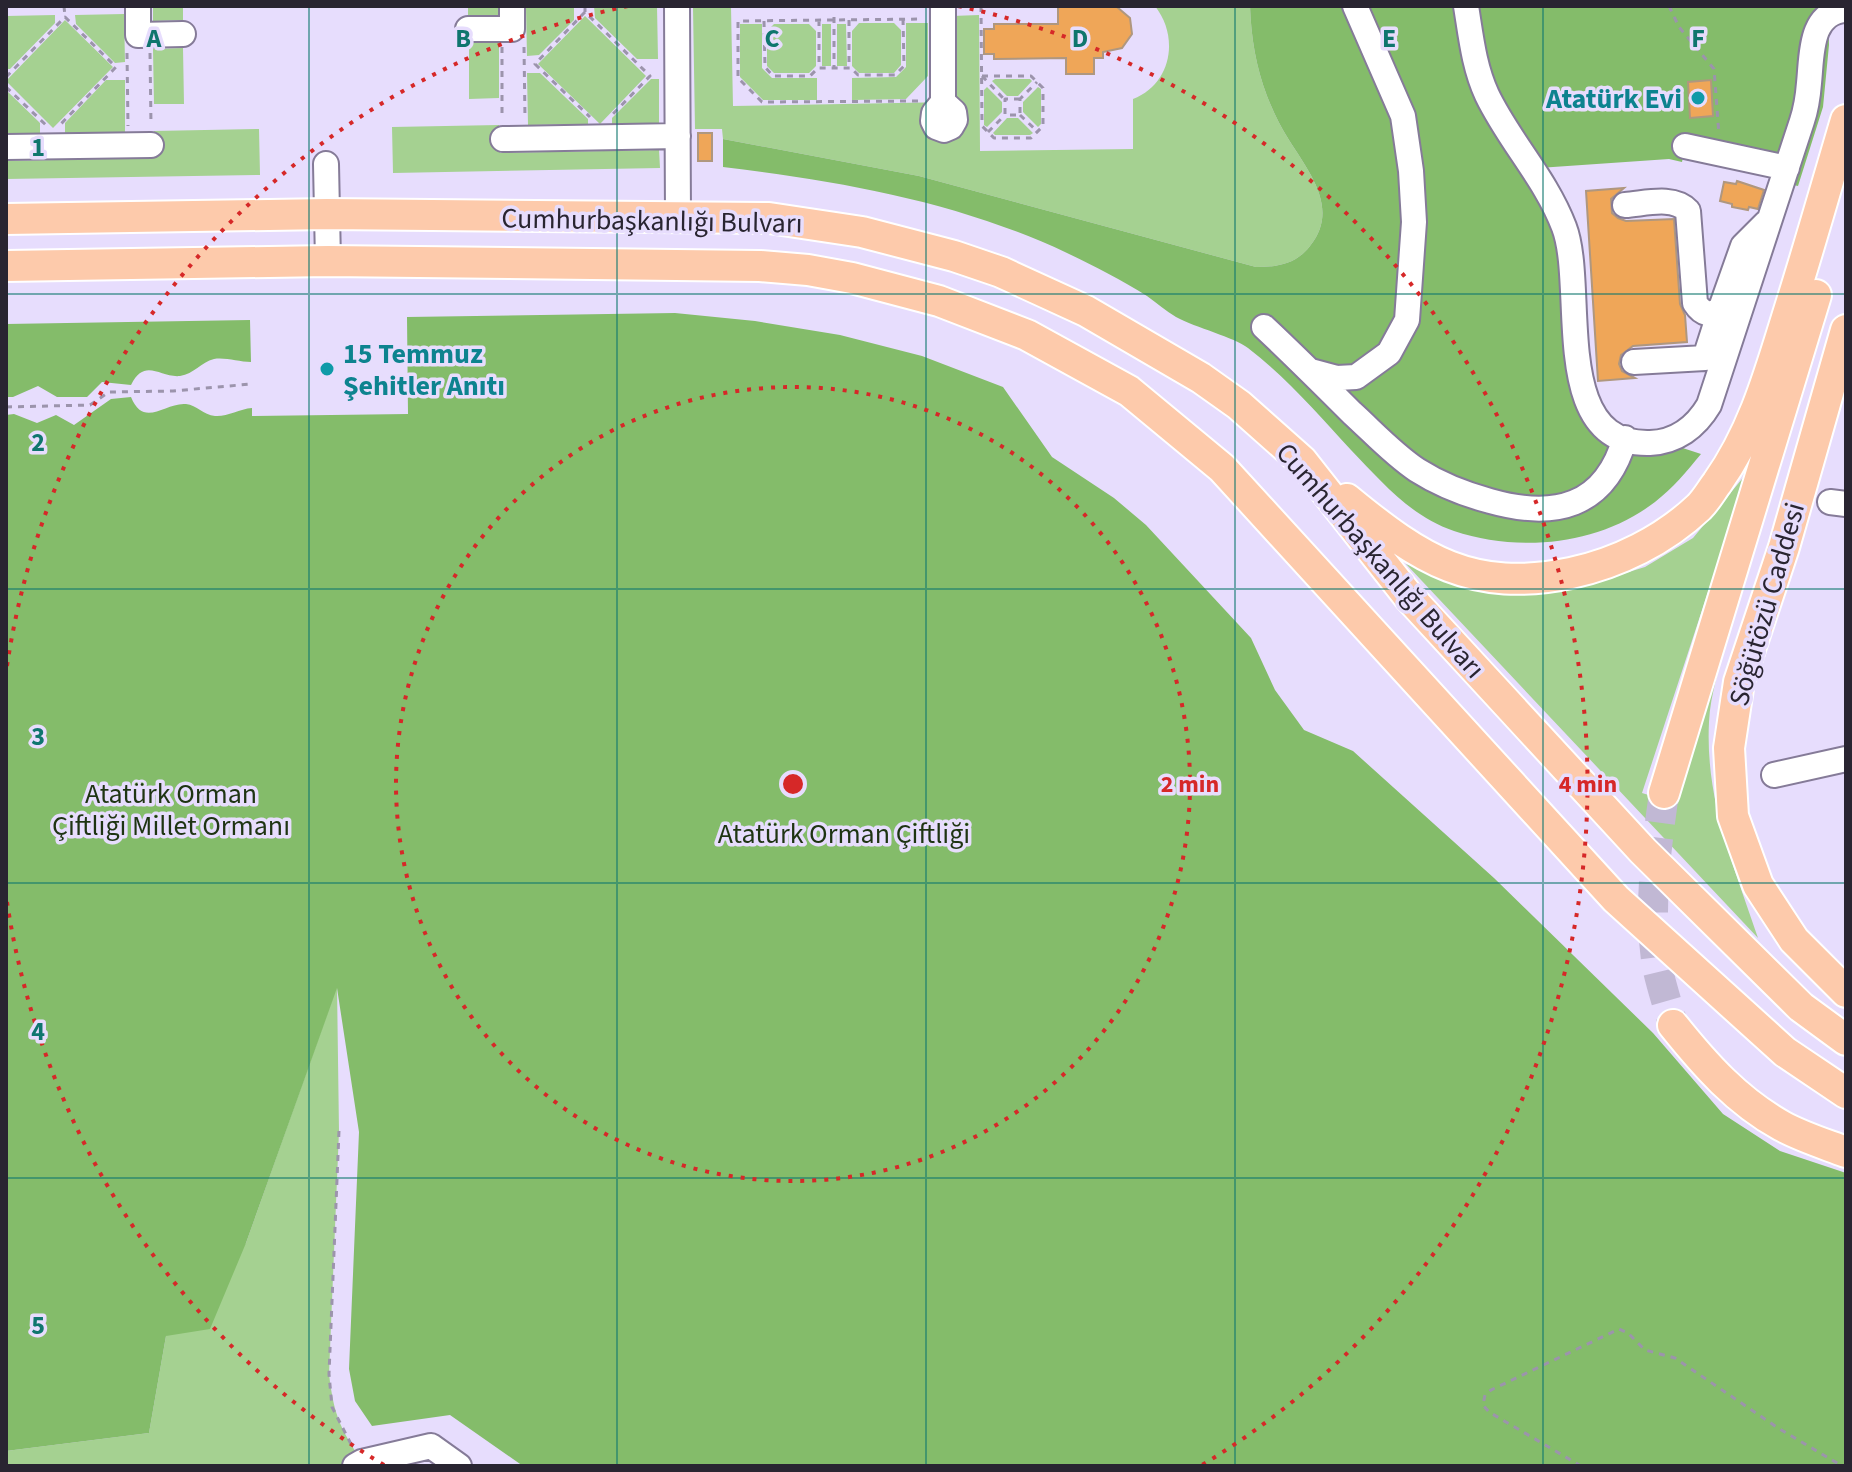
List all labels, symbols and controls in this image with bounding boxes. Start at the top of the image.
text: A [146,20,163,57]
text: B [455,20,471,57]
text: C [764,20,780,57]
text: D [1072,20,1088,57]
text: E [1382,20,1396,57]
text: F [1691,20,1705,57]
place label: Atatürk Evi [1545,79,1682,119]
marker: Atatürk Evi [1689,89,1707,107]
text: 1 [31,129,45,166]
street label: Cumhurbaşkanlığı Bulvarı [501,198,803,244]
place label: 15 Temmuz Şehitler Anıtı [343,334,505,406]
marker: 15 Temmuz Şehitler Anıtı [318,360,336,378]
text: 2 [31,424,45,461]
street label: Cumhurbaşkanlığı Bulvarı [1266,434,1494,687]
street label: Söğütözü Caddesi [1719,498,1815,711]
text: 3 [31,718,45,755]
text: 2 min [1161,767,1219,802]
text: 4 min [1559,767,1617,802]
centre of rings [779,770,807,798]
park label: Atatürk Orman Çiftliği Millet Ormanı [52,774,290,846]
park label: Atatürk Orman Çiftliği [718,814,970,854]
text: 4 [31,1013,45,1050]
text: 5 [31,1307,45,1344]

